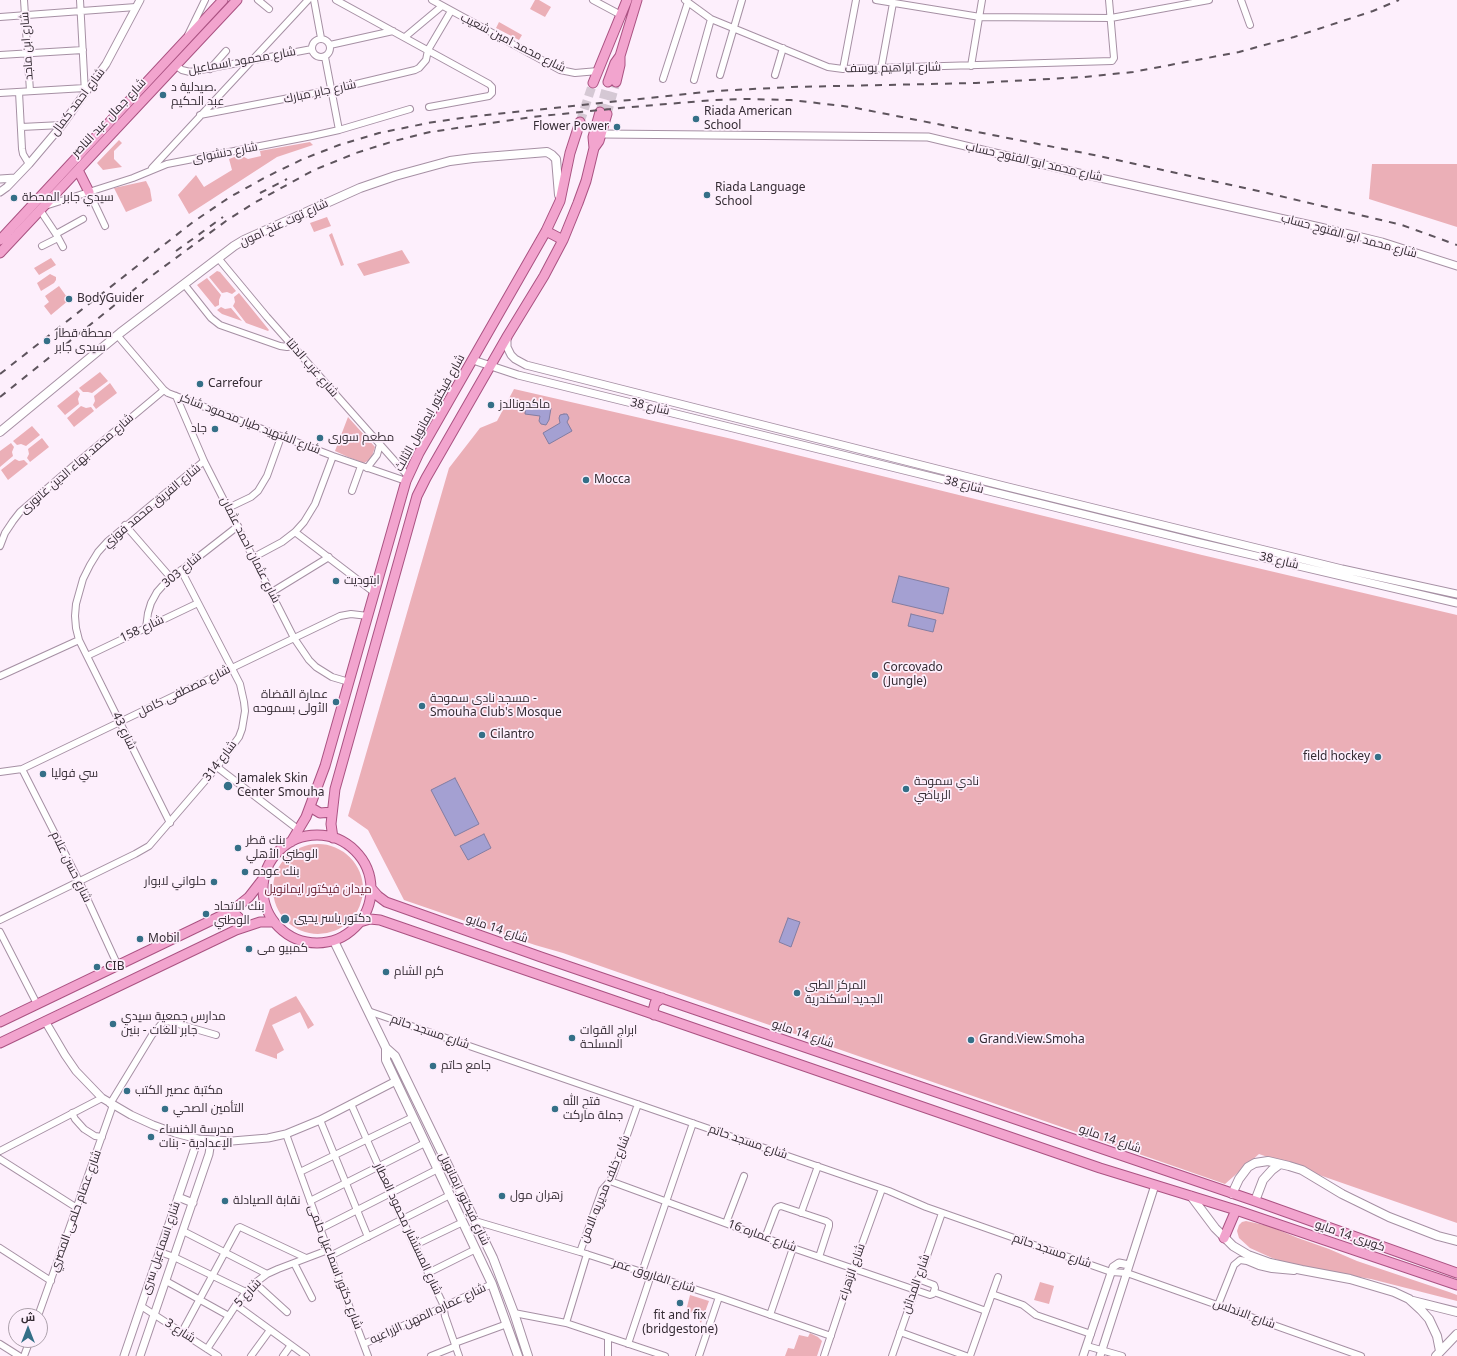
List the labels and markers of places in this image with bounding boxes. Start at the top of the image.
place label: صيدلية د. عبد الحكيم [171,81,224,109]
marker: صيدلية د. عبد الحكيم [158,90,168,100]
place label: Riada American School [704,105,792,133]
marker: Riada American School [691,114,701,124]
place label: Flower Power [533,120,609,134]
marker: Flower Power [612,122,622,132]
place label: Riada Language School [715,181,806,209]
marker: Riada Language School [702,190,712,200]
place label: سيدي جابر المحطة [22,191,114,205]
marker: سيدي جابر المحطة [9,193,19,203]
place label: BodyGuider [77,292,144,306]
marker: BodyGuider [64,294,74,304]
place label: محطة قطار سيدى جابر [55,327,112,355]
marker: محطة قطار سيدى جابر [42,336,52,346]
place label: Carrefour [208,377,263,391]
marker: Carrefour [195,379,205,389]
place label: ماكدونالدز [499,398,550,412]
marker: ماكدونالدز [486,400,496,410]
place label: جاد [191,422,207,436]
marker: جاد [210,424,220,434]
place label: مطعم سورى [328,431,394,445]
marker: مطعم سورى [315,433,325,443]
place label: Mocca [594,473,630,487]
marker: Mocca [581,475,591,485]
place label: ابتوديت [344,574,380,588]
marker: ابتوديت [331,576,341,586]
place label: Corcovado (Jungle) [883,661,943,689]
marker: Corcovado (Jungle) [870,670,880,680]
place label: عمارة القضاة الأولى بسموحه [253,688,328,716]
place label: مسجد نادى سموحة - Smouha Club's Mosque [430,692,562,720]
marker: عمارة القضاة الأولى بسموحه [331,697,341,707]
marker: مسجد نادى سموحة - Smouha Club's Mosque [417,701,427,711]
place label: Cilantro [490,728,534,742]
marker: Cilantro [477,730,487,740]
place label: field hockey [1303,750,1370,764]
marker: field hockey [1373,752,1383,762]
place label: سي فوليا [51,767,98,781]
marker: سي فوليا [38,769,48,779]
place label: Jamalek Skin Center Smouha [237,772,325,800]
place label: نادي سموحة الرياضي [914,775,979,803]
marker: Jamalek Skin Center Smouha [222,780,234,792]
marker: نادي سموحة الرياضي [901,784,911,794]
place label: بنك قطر الوطني الأهلي [246,834,318,862]
marker: بنك قطر الوطني الأهلي [233,843,243,853]
place label: بنك عوده [253,865,299,879]
marker: بنك عوده [240,867,250,877]
place label: حلواني لابوار [144,875,206,889]
marker: حلواني لابوار [209,877,219,887]
place label: بنك الاتحاد الوطني [214,900,264,928]
marker: بنك الاتحاد الوطني [201,909,211,919]
place label: دكتور ياسر يحيي [294,912,371,926]
marker: دكتور ياسر يحيي [279,913,291,925]
place label: Mobil [148,932,180,946]
marker: Mobil [135,934,145,944]
place label: كمبيو مى [257,942,308,956]
marker: كمبيو مى [244,944,254,954]
place label: CIB [105,960,124,974]
marker: CIB [92,962,102,972]
place label: كرم الشام [394,965,444,979]
marker: كرم الشام [381,967,391,977]
place label: المركز الطبى الجديد اسكندرية [805,979,883,1007]
marker: المركز الطبى الجديد اسكندرية [792,988,802,998]
place label: مدارس جمعية سيدي جابر للغات - بنين [121,1010,226,1038]
marker: مدارس جمعية سيدي جابر للغات - بنين [108,1019,118,1029]
place label: ابراج القوات المسلحة [580,1024,637,1052]
marker: ابراج القوات المسلحة [567,1033,577,1043]
place label: Grand.View.Smoha [979,1033,1085,1047]
marker: Grand.View.Smoha [966,1035,976,1045]
place label: جامع حاتم [441,1059,491,1073]
marker: جامع حاتم [428,1061,438,1071]
place label: مكتبة عصير الكتب [135,1084,223,1098]
marker: مكتبة عصير الكتب [122,1086,132,1096]
place label: فتح الله جملة ماركت [563,1095,623,1123]
place label: التأمين الصحي [173,1102,244,1116]
marker: التأمين الصحي [160,1104,170,1114]
marker: فتح الله جملة ماركت [550,1104,560,1114]
place label: مدرسة الخنساء الإعدادية - بنات [159,1123,234,1151]
marker: مدرسة الخنساء الإعدادية - بنات [146,1132,156,1142]
place label: زهران مول [510,1189,563,1203]
marker: زهران مول [497,1191,507,1201]
place label: نقابة الصيادلة [233,1194,301,1208]
marker: نقابة الصيادلة [220,1196,230,1206]
marker: fit and fix (bridgestone) [675,1298,685,1308]
place label: fit and fix (bridgestone) [642,1309,718,1337]

